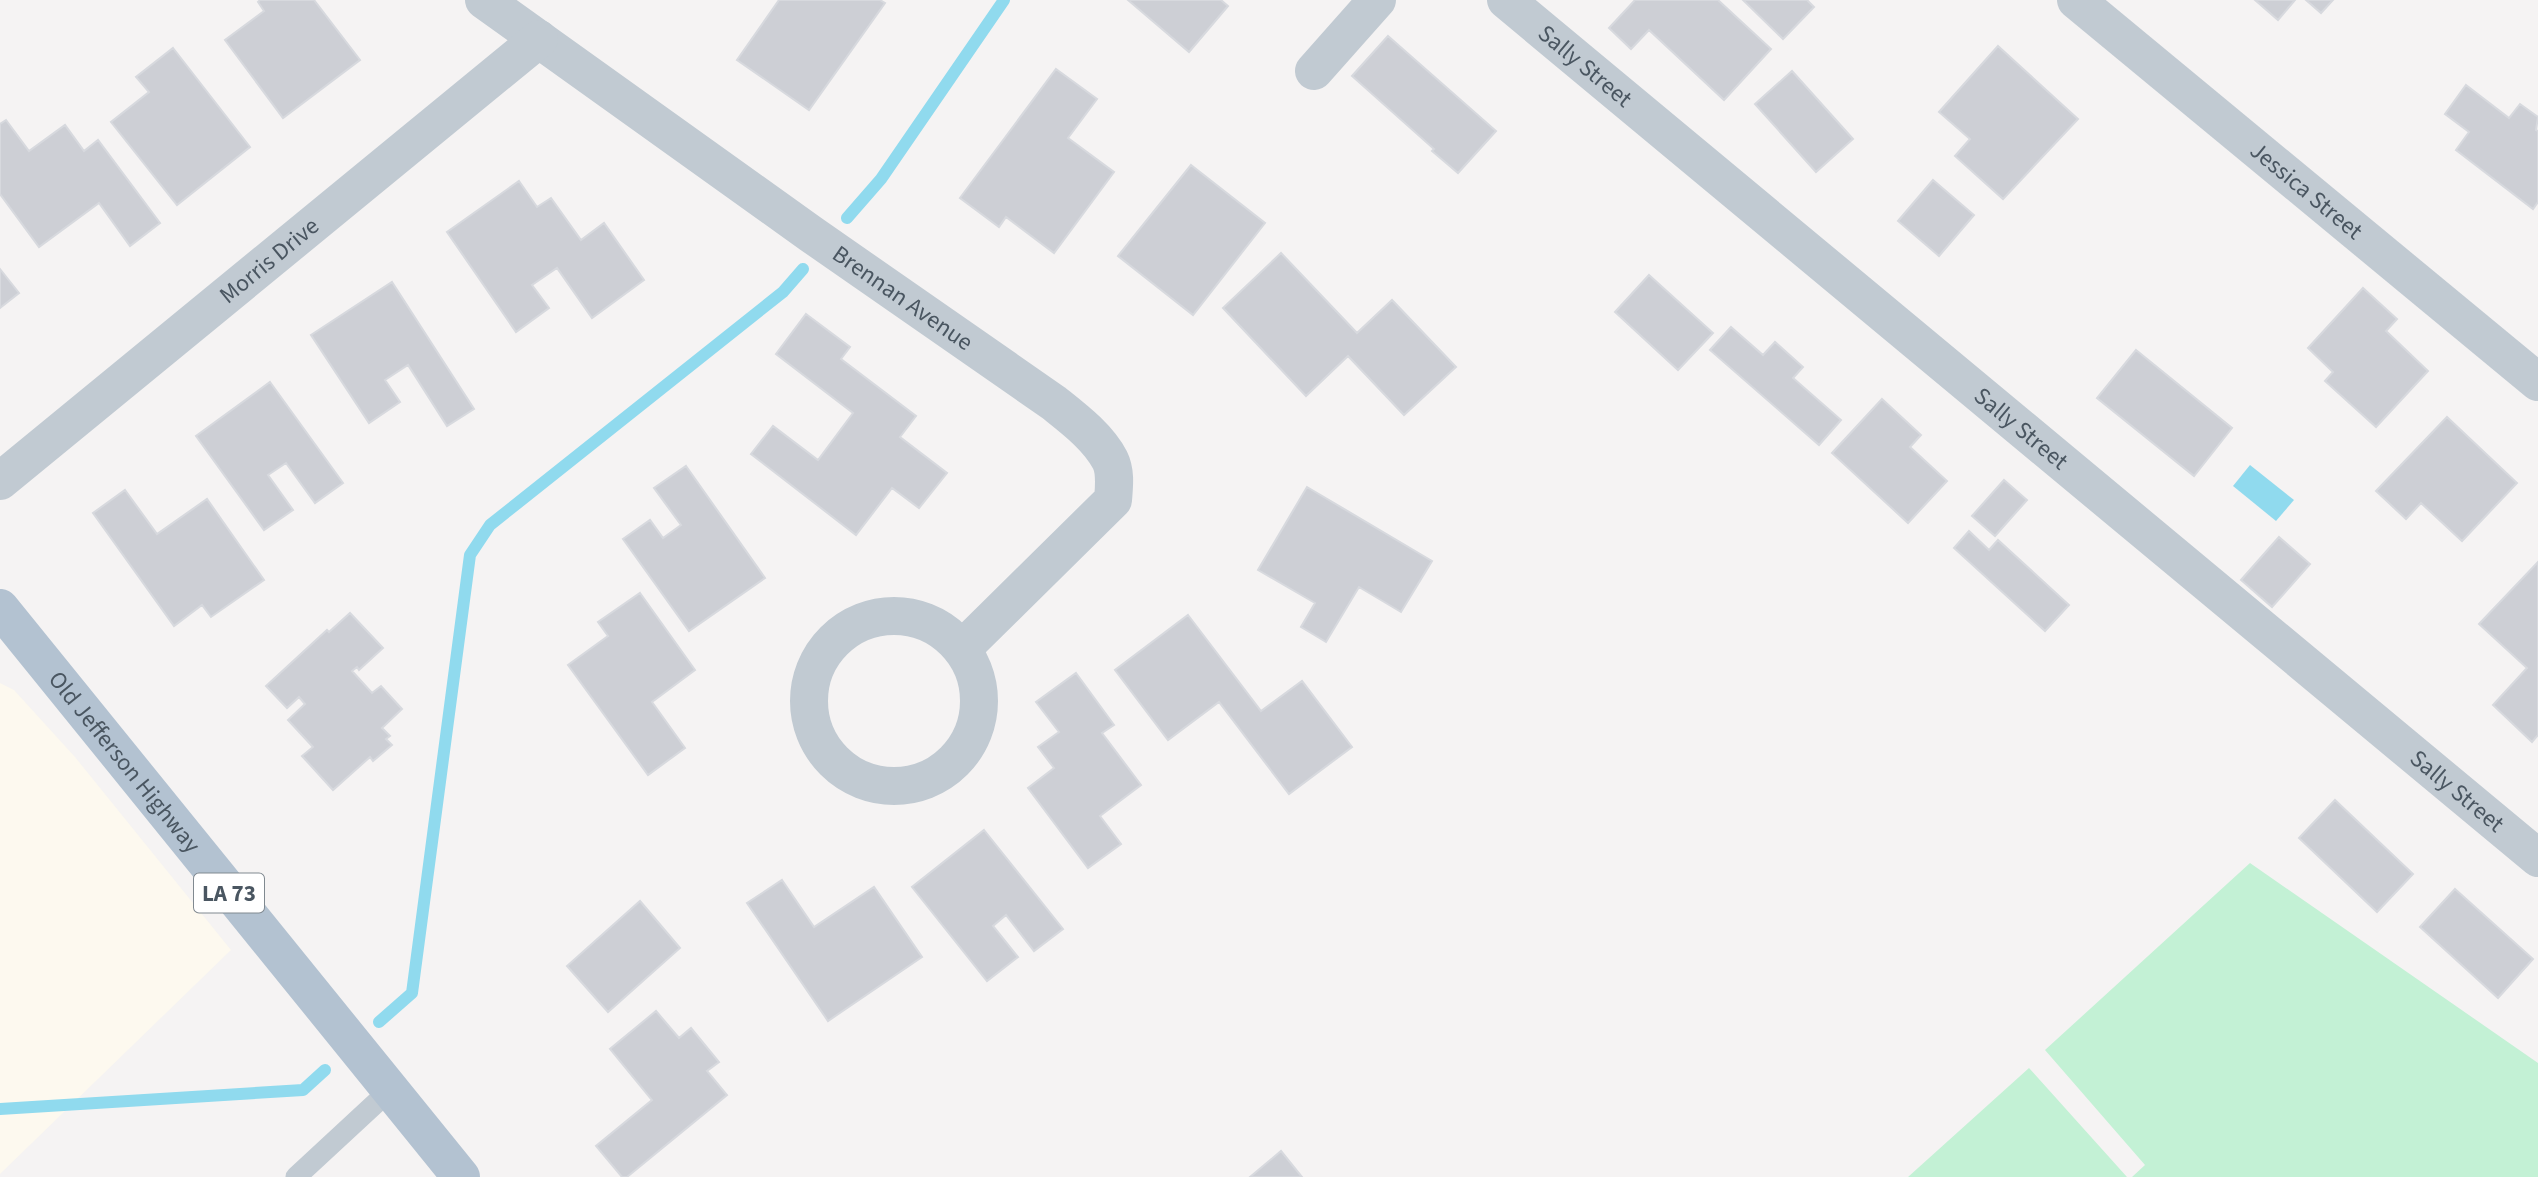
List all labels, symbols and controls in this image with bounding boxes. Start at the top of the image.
street label: Sally Street [1530,16,1640,116]
street label: Jessica Street [2242,133,2370,248]
street label: Morris Drive [212,209,327,312]
street label: Brennan Avenue [825,237,980,359]
street label: Sally Street [1966,379,2076,478]
street label: Old Jefferson Highway [40,663,209,860]
street label: Sally Street [2402,741,2512,841]
road number: LA 73 [194,874,264,912]

